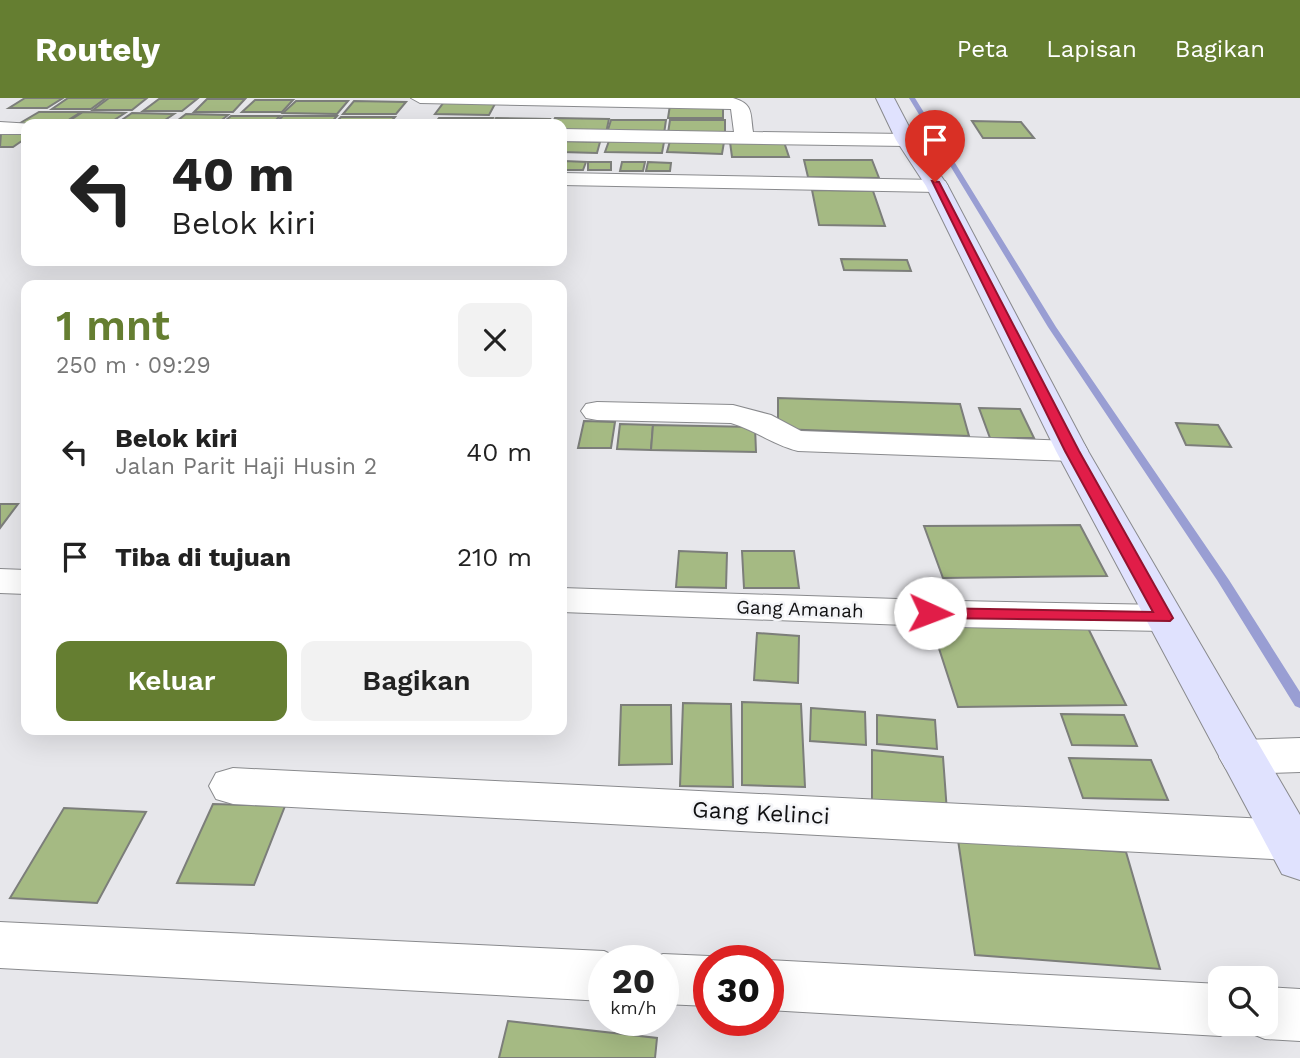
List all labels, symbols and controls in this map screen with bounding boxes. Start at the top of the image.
text: Routely [35,30,160,69]
text: Peta [957,35,1008,63]
text: Lapisan [1046,35,1137,63]
text: Bagikan [1175,35,1265,63]
pin [905,110,965,182]
icon: arrive [916,121,954,159]
text: 40 m [171,145,294,203]
icon: left [56,147,147,238]
text: Belok kiri [171,204,316,242]
text: 1 mnt [56,301,170,350]
button: close [458,303,532,377]
text: 250 m · 09:29 [56,352,211,379]
text: Belok kiri [115,423,238,453]
icon: left [56,433,94,471]
text: 40 m [466,437,532,467]
text: Jalan Parit Haji Husin 2 [115,453,377,480]
icon: arrive [56,538,94,576]
text: Tiba di tujuan [115,542,291,572]
text: 210 m [457,542,532,572]
position arrow [893,576,967,650]
street label: Gang Amanah [736,595,864,623]
button: Keluar [56,641,287,721]
button: Bagikan [301,641,532,721]
street label: Gang Kelinci [691,796,831,830]
speed limit sign: 30 [693,945,784,1036]
text: 20 [612,960,655,1002]
map controls [1208,966,1278,1036]
button: search [1208,966,1278,1036]
text: km/h [610,997,657,1018]

